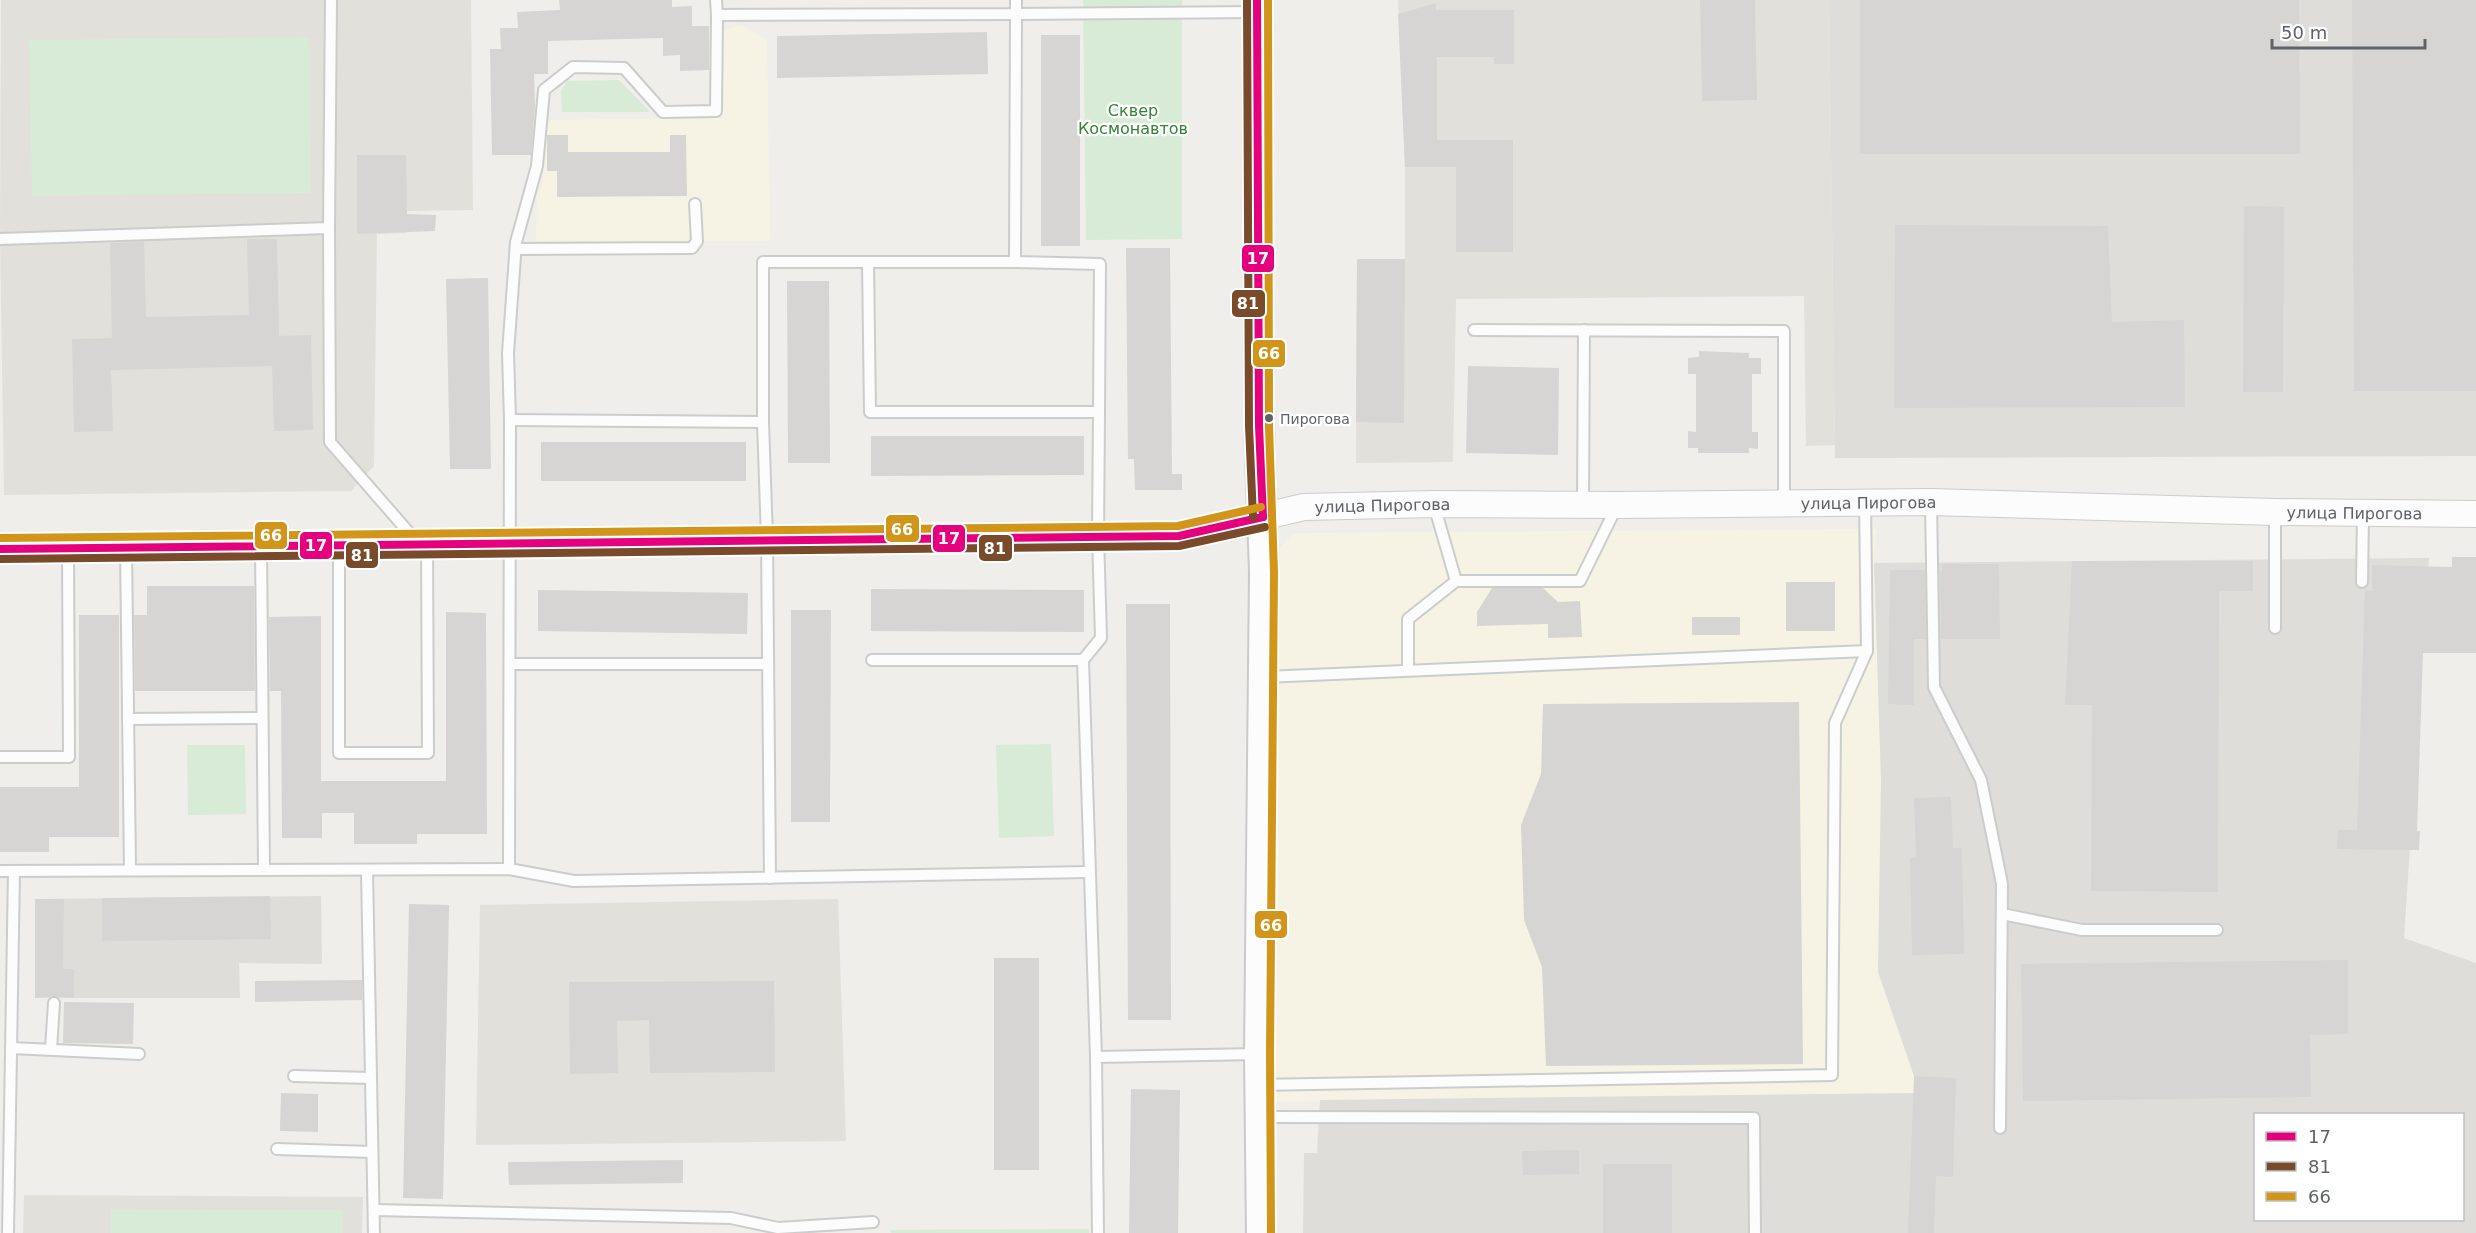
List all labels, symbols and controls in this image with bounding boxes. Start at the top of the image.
scale bar [2272,12,2425,50]
text: 50 m [2281,22,2327,43]
park label: Сквер Космонавтов [1078,101,1188,138]
line badge: 17 [1241,244,1275,273]
text: 17 [1247,249,1269,268]
line badge: 81 [1231,289,1266,318]
text: 81 [1237,294,1259,313]
line badge: 66 [1252,339,1286,368]
text: 66 [1258,344,1280,363]
place label: Пирогова [1280,411,1350,427]
marker: Пирогова [1263,412,1275,424]
street label: улица Пирогова [1801,493,1937,513]
street label: улица Пирогова [1315,495,1450,517]
street label: улица Пирогова [2286,503,2422,523]
line badge: 66 [885,514,920,543]
text: 66 [891,520,913,539]
line badge: 66 [254,521,288,550]
line badge: 17 [932,524,966,553]
text: 66 [260,526,282,545]
text: 17 [938,529,960,548]
line badge: 17 [299,531,333,560]
line badge: 81 [978,534,1013,562]
text: 17 [305,536,327,555]
text: 81 [984,539,1006,558]
line badge: 81 [345,541,379,569]
text: 81 [351,546,373,565]
line badge: 66 [1254,910,1288,939]
text: 66 [1260,916,1282,935]
legend [2254,1113,2464,1221]
text: 17 [2308,1126,2331,1147]
text: 81 [2308,1156,2331,1177]
text: 66 [2308,1186,2331,1207]

